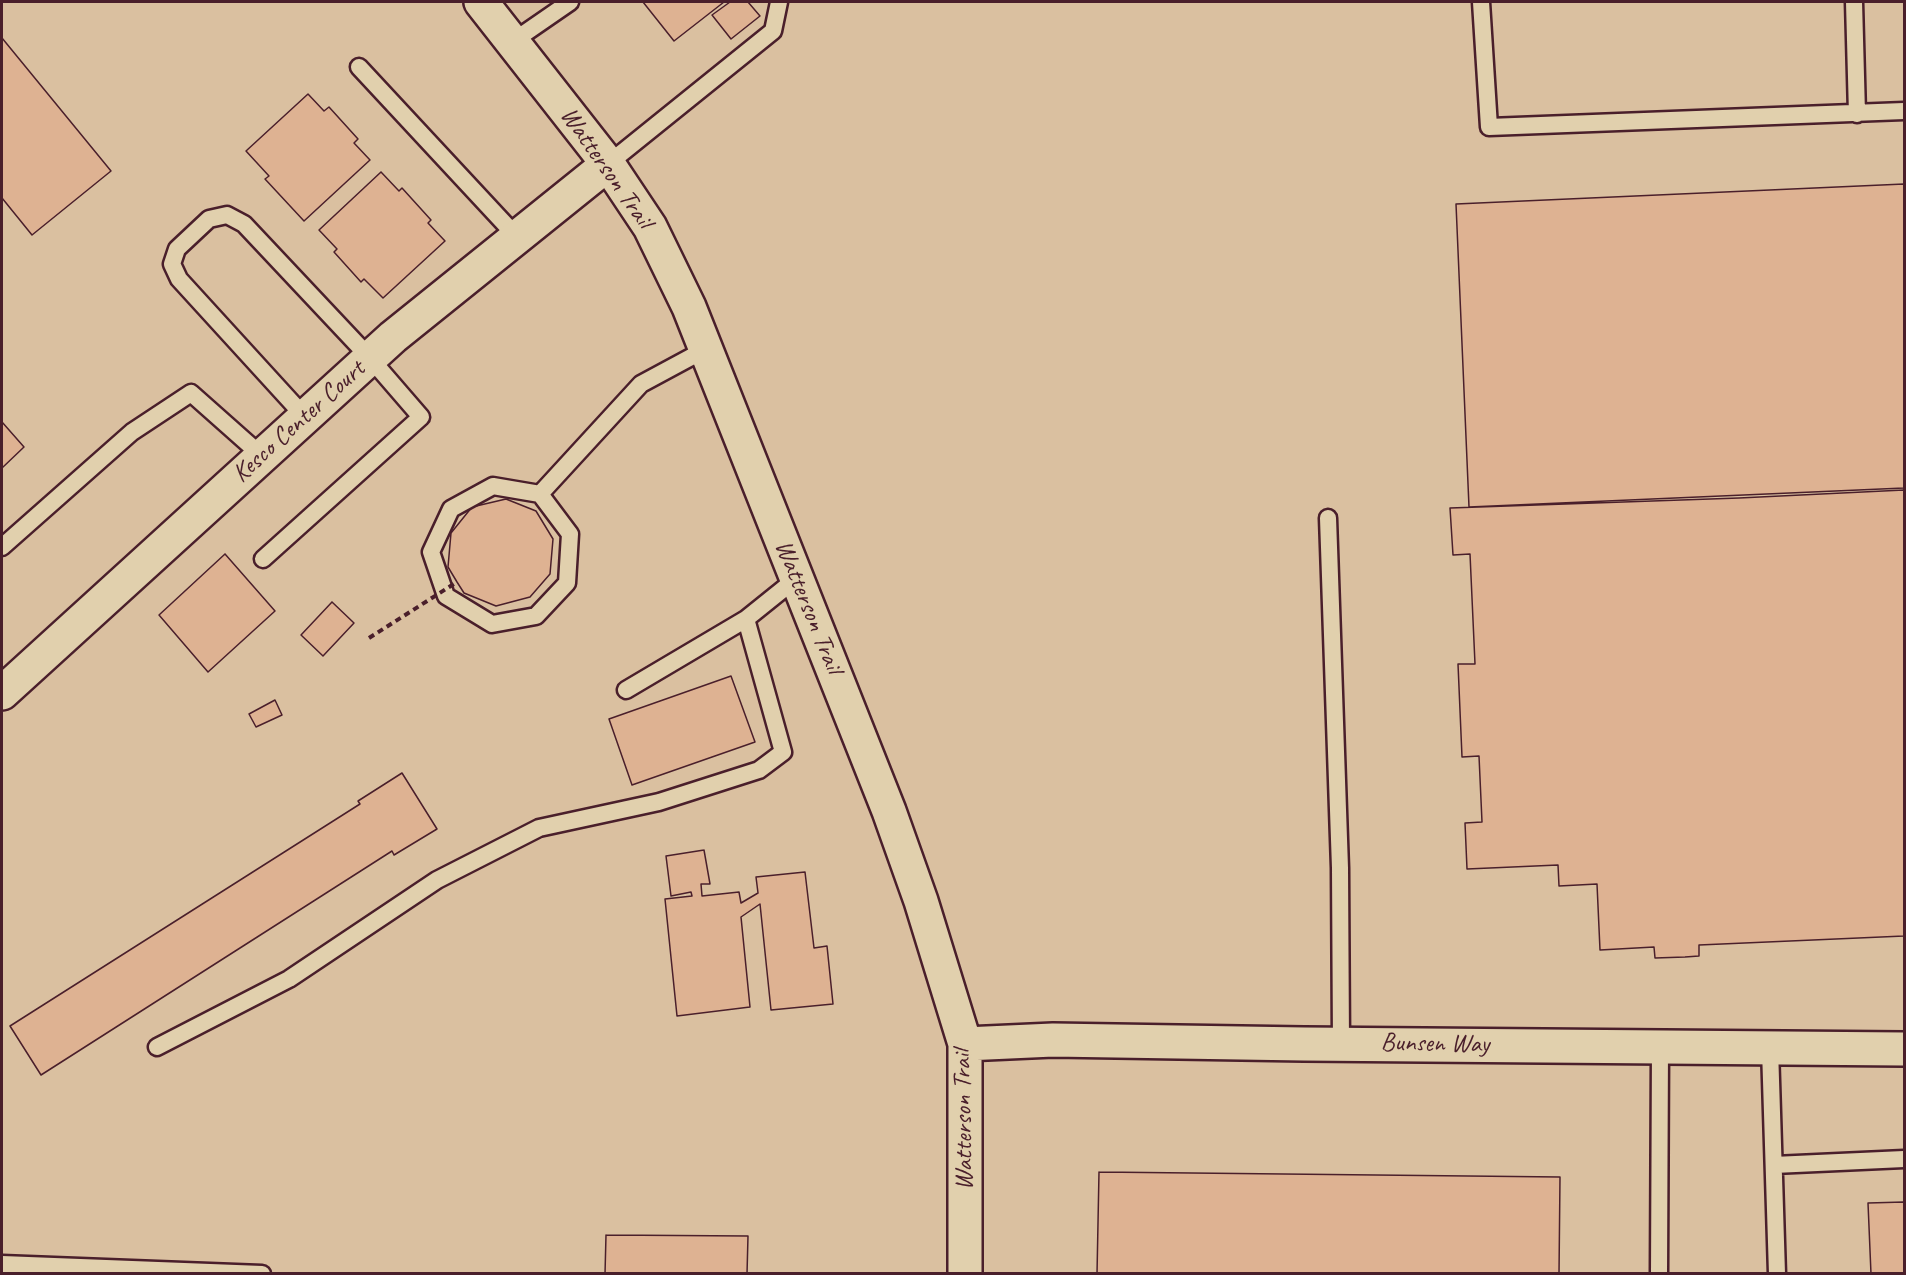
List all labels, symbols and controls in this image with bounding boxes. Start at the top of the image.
street label: Watterson Trail [553,101,659,235]
street label: Kesco Center Court [226,354,372,490]
street label: Watterson Trail [767,536,849,678]
street label: Bunsen Way [1380,1027,1490,1061]
street label: Watterson Trail [947,1049,981,1191]

